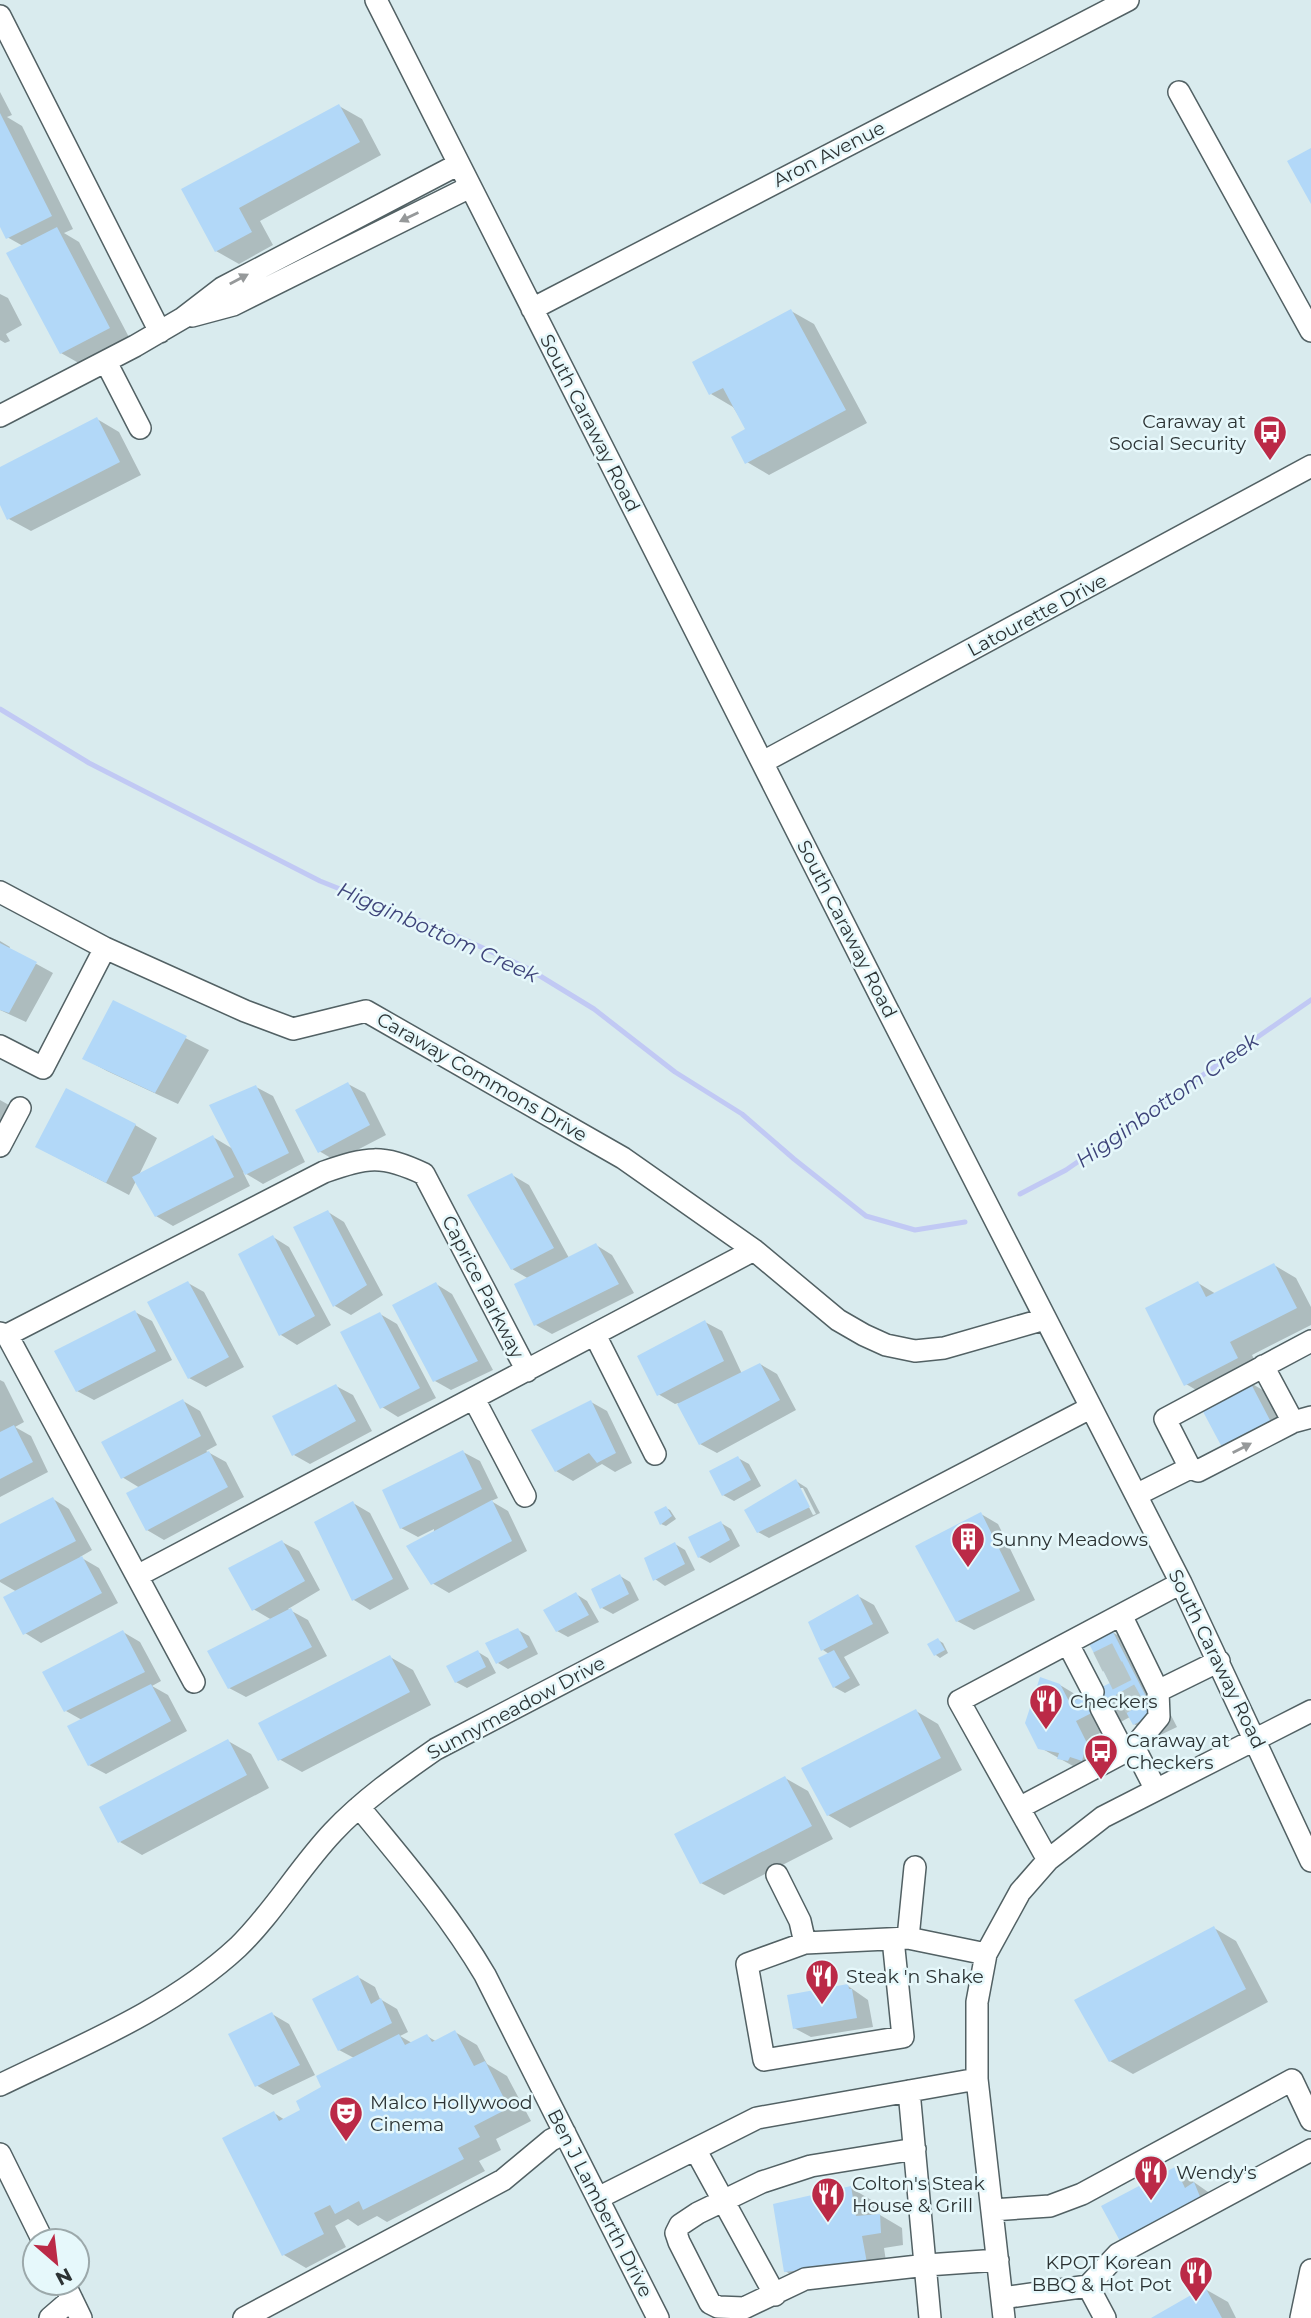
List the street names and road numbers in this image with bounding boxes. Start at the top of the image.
street label: Aron Avenue [769,116,889,192]
street label: South Caraway Road [535,330,645,516]
street label: Latourette Drive [963,569,1111,661]
street label: South Caraway Road [792,836,902,1022]
street label: Caraway Commons Drive [373,1007,591,1147]
street label: Caprice Parkway [437,1212,529,1363]
street label: South Caraway Road [1164,1566,1270,1752]
street label: Sunnymeadow Drive [423,1651,609,1765]
street label: Ben J Lamberth Drive [542,2105,658,2301]

